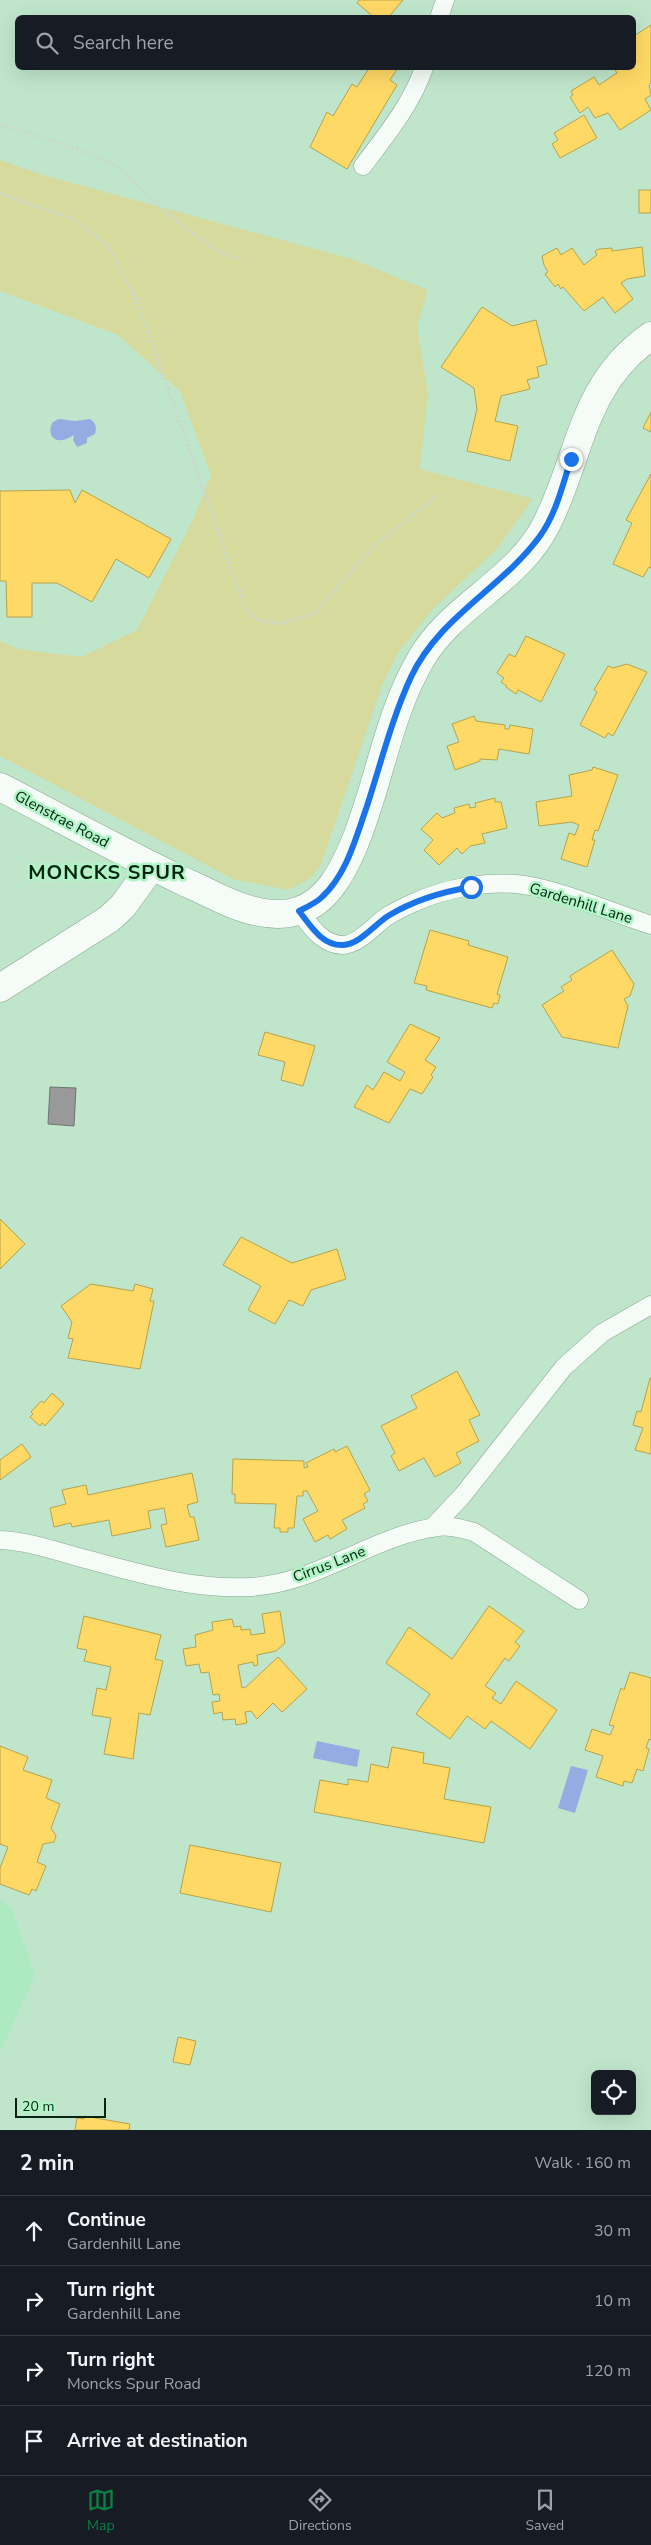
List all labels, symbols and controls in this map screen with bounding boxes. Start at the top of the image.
search box [15,15,636,70]
icon: search [33,29,61,57]
text: Search here [73,30,174,56]
route end [560,448,583,471]
street label: Glenstrae Road [11,786,113,852]
district label: MONCKS SPUR [28,859,186,886]
route start [460,876,483,899]
street label: Gardenhill Lane [527,878,635,928]
street label: Cirrus Lane [290,1541,368,1587]
map controls [591,2070,636,2115]
button: locate [591,2070,636,2115]
scale bar [15,2095,106,2118]
text: 20 m [22,2097,54,2116]
text: 2 min [20,2149,74,2177]
text: Walk · 160 m [535,2152,631,2174]
text: Continue [67,2207,146,2233]
icon: ahead [20,2217,48,2245]
text: 30 m [594,2220,631,2242]
text: Gardenhill Lane [67,2233,181,2255]
text: Turn right [67,2277,154,2303]
icon: right [20,2287,48,2315]
text: 10 m [594,2290,631,2312]
text: Gardenhill Lane [67,2303,181,2325]
text: Turn right [67,2347,154,2373]
icon: right [20,2357,48,2385]
text: 120 m [584,2360,631,2382]
text: Moncks Spur Road [67,2373,201,2395]
icon: arrive [20,2427,48,2455]
text: Arrive at destination [67,2428,248,2454]
tab: Map [87,2486,115,2535]
tab: Directions [289,2486,352,2535]
tab: Saved [525,2486,564,2535]

